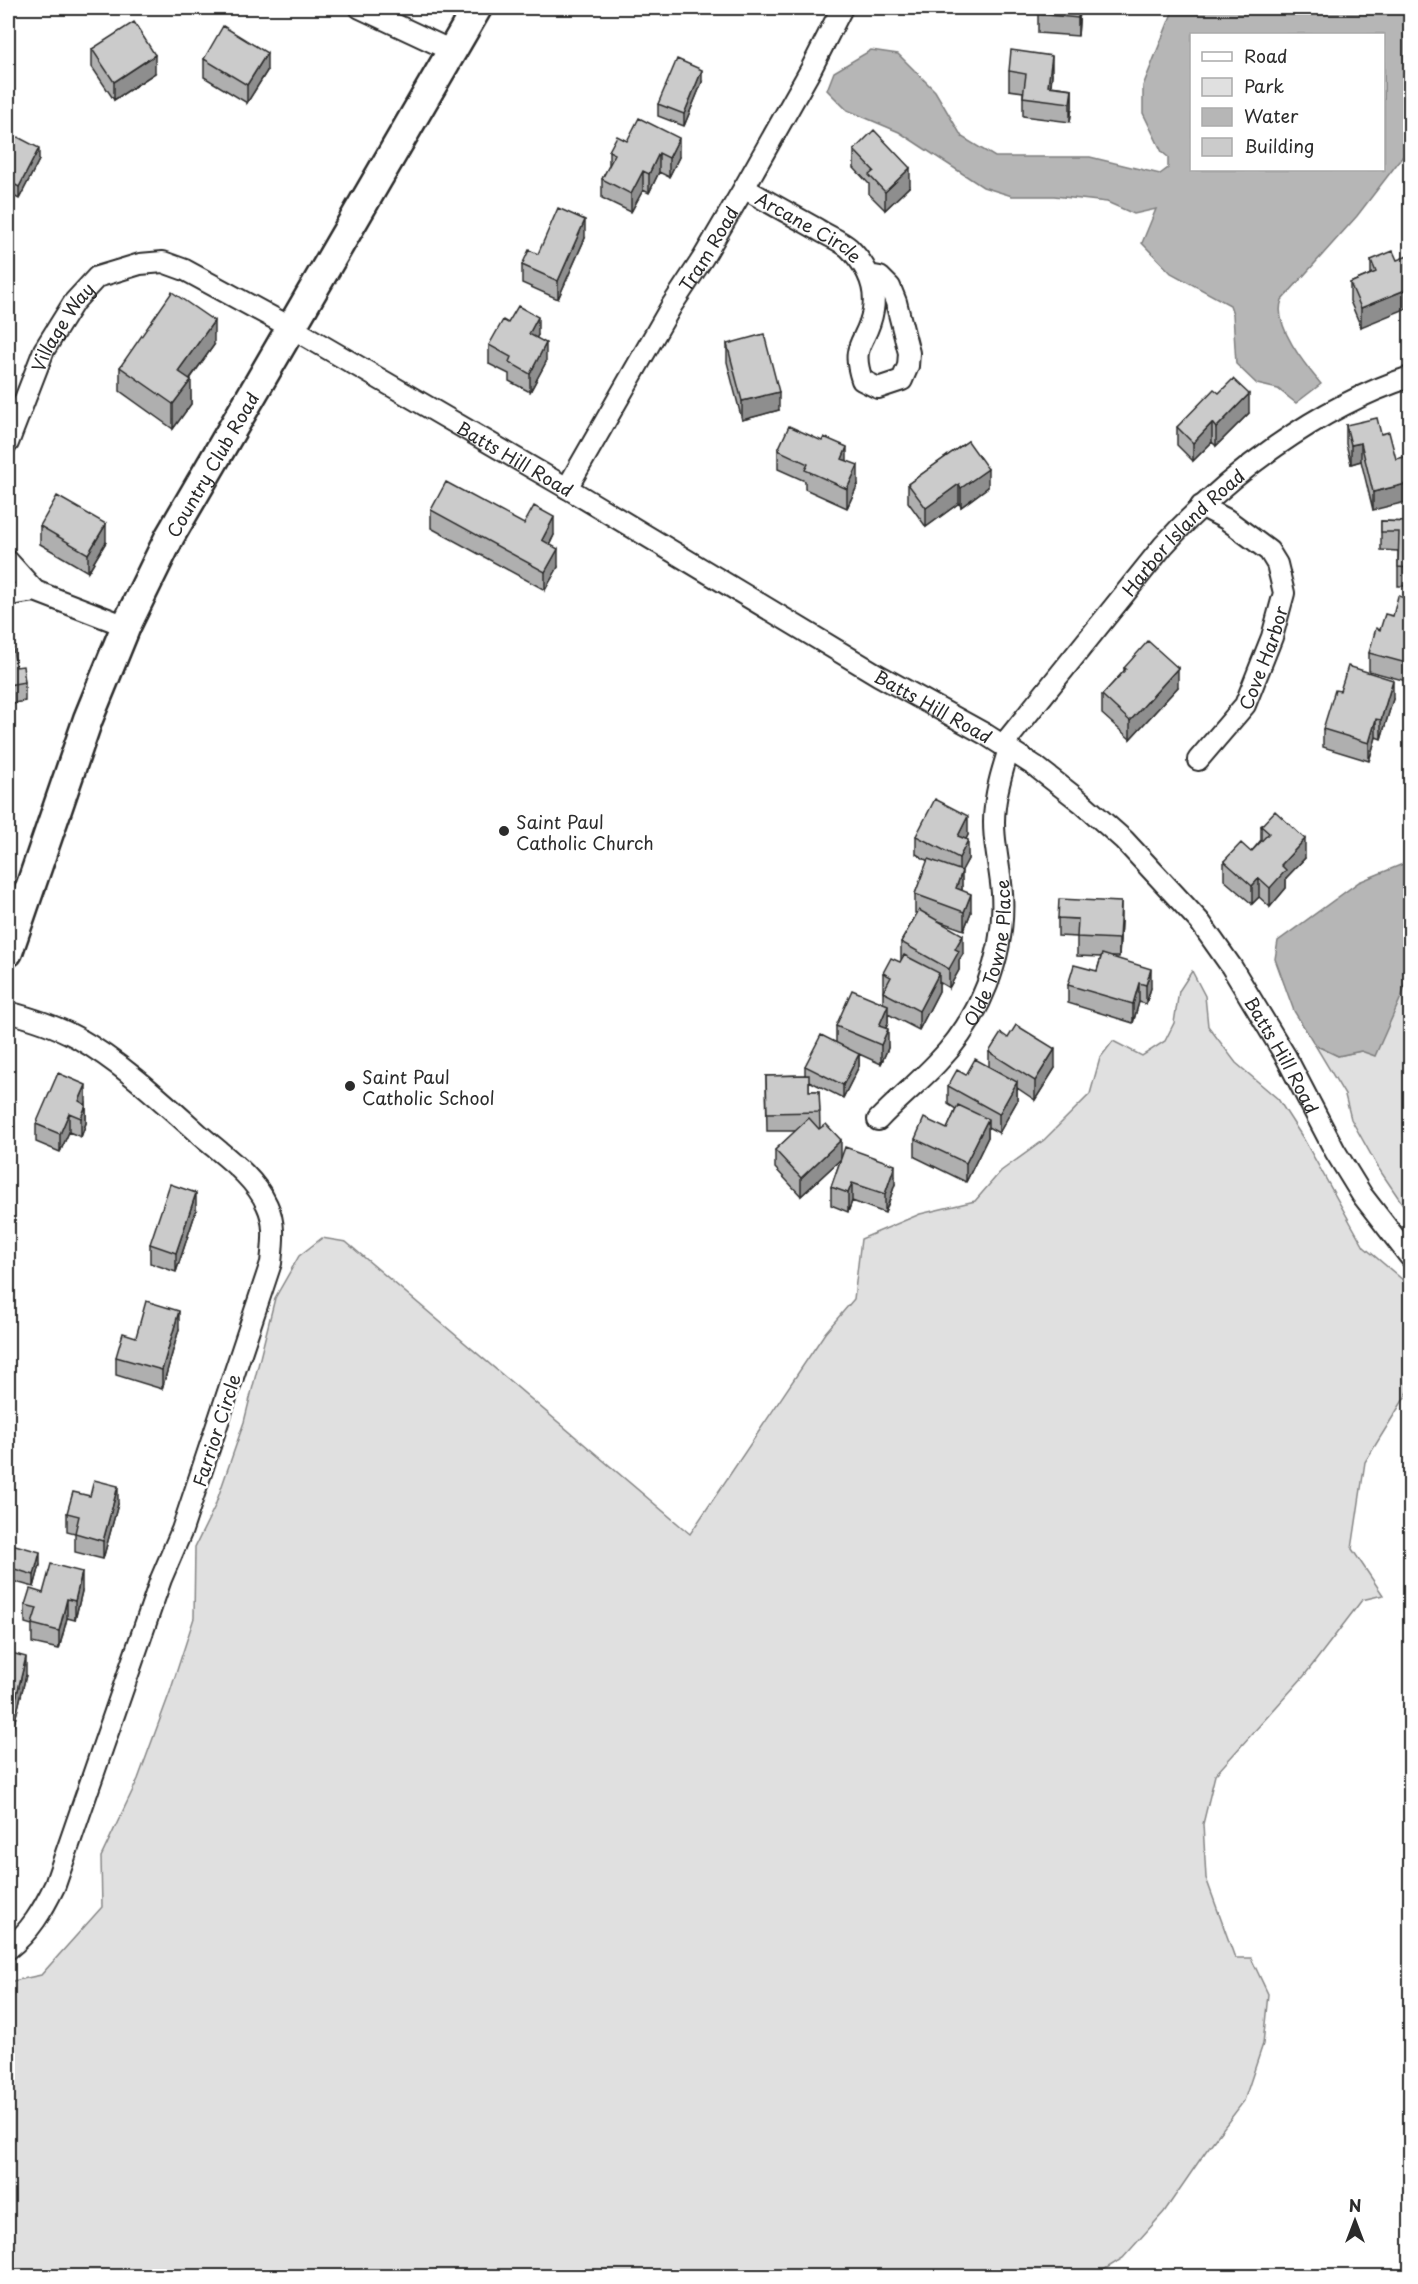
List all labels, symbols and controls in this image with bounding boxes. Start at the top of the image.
legend [1190,33,1385,171]
text: Road [1244,42,1288,69]
text: Park [1244,72,1284,99]
text: Water [1244,102,1299,129]
text: Building [1244,132,1314,159]
street label: Arcane Circle [751,184,869,268]
street label: Tram Road [671,201,744,296]
street label: Village Way [23,275,100,375]
street label: Country Club Road [159,387,265,542]
street label: Batts Hill Road [452,413,579,503]
street label: Harbor Island Road [1115,462,1250,601]
street label: Cove Harbor [1231,602,1294,714]
street label: Batts Hill Road [870,662,998,749]
place label: Saint Paul Catholic Church [516,808,654,856]
marker: Saint Paul Catholic Church [497,824,511,838]
street label: Olde Towne Place [956,878,1016,1031]
street label: Batts Hill Road [1239,991,1326,1118]
place label: Saint Paul Catholic School [362,1063,495,1111]
marker: Saint Paul Catholic School [343,1079,357,1093]
street label: Farrior Circle [185,1370,247,1490]
north arrow [1325,2191,1385,2251]
text: N [1349,2193,1361,2217]

